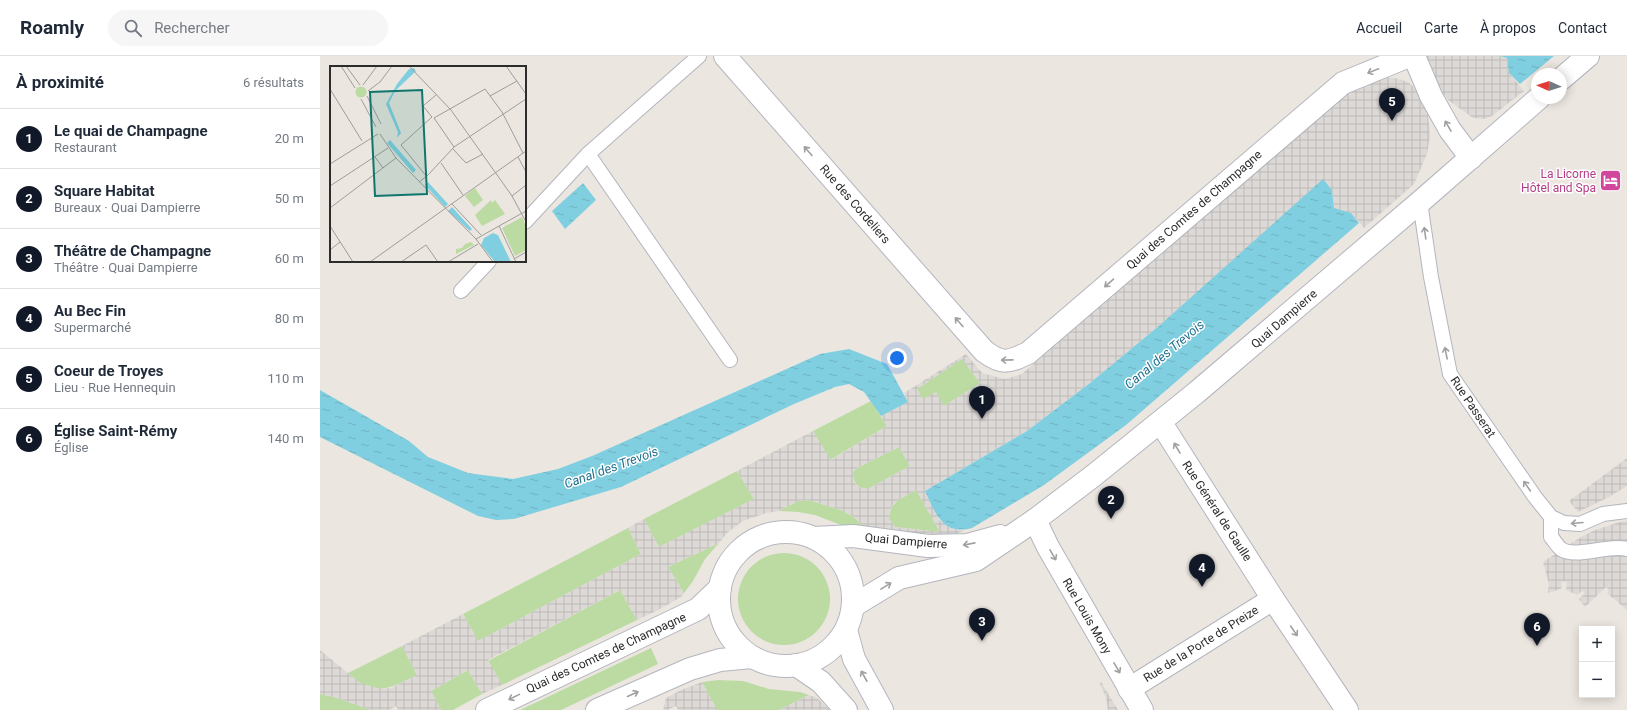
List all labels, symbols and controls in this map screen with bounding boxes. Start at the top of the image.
search box [108,10,388,46]
text: Roamly [20,16,84,39]
icon: search [122,17,144,39]
text: Rechercher [154,19,229,37]
text: Accueil [1356,20,1402,36]
text: Carte [1424,20,1458,36]
text: À propos [1480,20,1536,36]
text: Contact [1558,20,1607,36]
inset map [330,66,526,262]
one-way arrow [1368,68,1380,76]
north arrow [1531,68,1567,104]
text: À proximité [16,72,104,92]
text: 6 résultats [243,75,304,90]
pin: 5 [1379,88,1405,121]
one-way arrow [1444,120,1452,132]
text: Le quai de Champagne [54,122,208,140]
text: 1 [25,131,33,146]
text: 20 m [275,131,304,146]
text: Restaurant [54,140,117,155]
one-way arrow [803,146,813,156]
street label: Quai des Comtes de Champagne [1123,147,1265,273]
street label: Rue des Cordeliers [817,162,893,246]
place label: La Licorne Hôtel and Spa [1521,167,1596,195]
hotel icon: La Licorne Hôtel and Spa [1598,168,1624,194]
text: Square Habitat [54,182,155,200]
text: 2 [25,191,33,206]
text: 50 m [275,191,304,206]
text: Bureaux · Quai Dampierre [54,200,201,215]
one-way arrow [1421,227,1429,240]
text: Théâtre de Champagne [54,242,211,260]
text: 3 [25,251,33,266]
text: 60 m [275,251,304,266]
text: Théâtre · Quai Dampierre [54,260,198,275]
one-way arrow [1104,278,1114,287]
street label: Quai Dampierre [1248,287,1320,351]
text: Au Bec Fin [54,302,126,320]
text: 4 [25,311,33,326]
text: 80 m [275,311,304,326]
one-way arrow [954,317,963,327]
water label: Canal des Trevois [1122,317,1207,392]
text: Supermarché [54,320,131,335]
one-way arrow [1442,347,1450,360]
your location [887,348,907,368]
one-way arrow [1001,356,1014,364]
text: Coeur de Troyes [54,362,164,380]
text: 5 [25,371,33,386]
text: 110 m [267,371,304,386]
street label: Rue Passerat [1448,374,1499,440]
text: Lieu · Rue Hennequin [54,380,176,395]
pin: 1 [969,386,995,419]
text: Église Saint-Rémy [54,422,177,440]
text: 6 [25,431,33,446]
text: 140 m [267,431,304,446]
text: Église [54,440,89,455]
one-way arrow [1172,442,1180,454]
water label: Canal des Trevois [562,443,661,491]
street label: Rue Général de Gaulle [1179,458,1255,564]
one-way arrow [1523,481,1531,492]
pin: 2 [1098,486,1124,519]
one-way arrow [1571,519,1584,526]
street label: Quai Dampierre [864,530,948,552]
one-way arrow [963,540,976,548]
one-way arrow [1049,549,1057,561]
pin: 4 [1189,554,1215,587]
street label: Rue Louis Mony [1060,576,1114,657]
one-way arrow [880,582,892,590]
street label: Rue de la Porte de Preize [1141,603,1261,685]
pin: 3 [969,608,995,641]
street label: Quai des Comtes de Champagne [524,610,688,696]
pin: 6 [1524,613,1550,646]
one-way arrow [1290,626,1299,637]
map controls [1579,626,1615,698]
button: + [1579,626,1615,662]
one-way arrow [1113,662,1121,674]
button: − [1579,662,1615,698]
one-way arrow [859,670,867,682]
one-way arrow [627,690,639,697]
one-way arrow [508,694,520,701]

